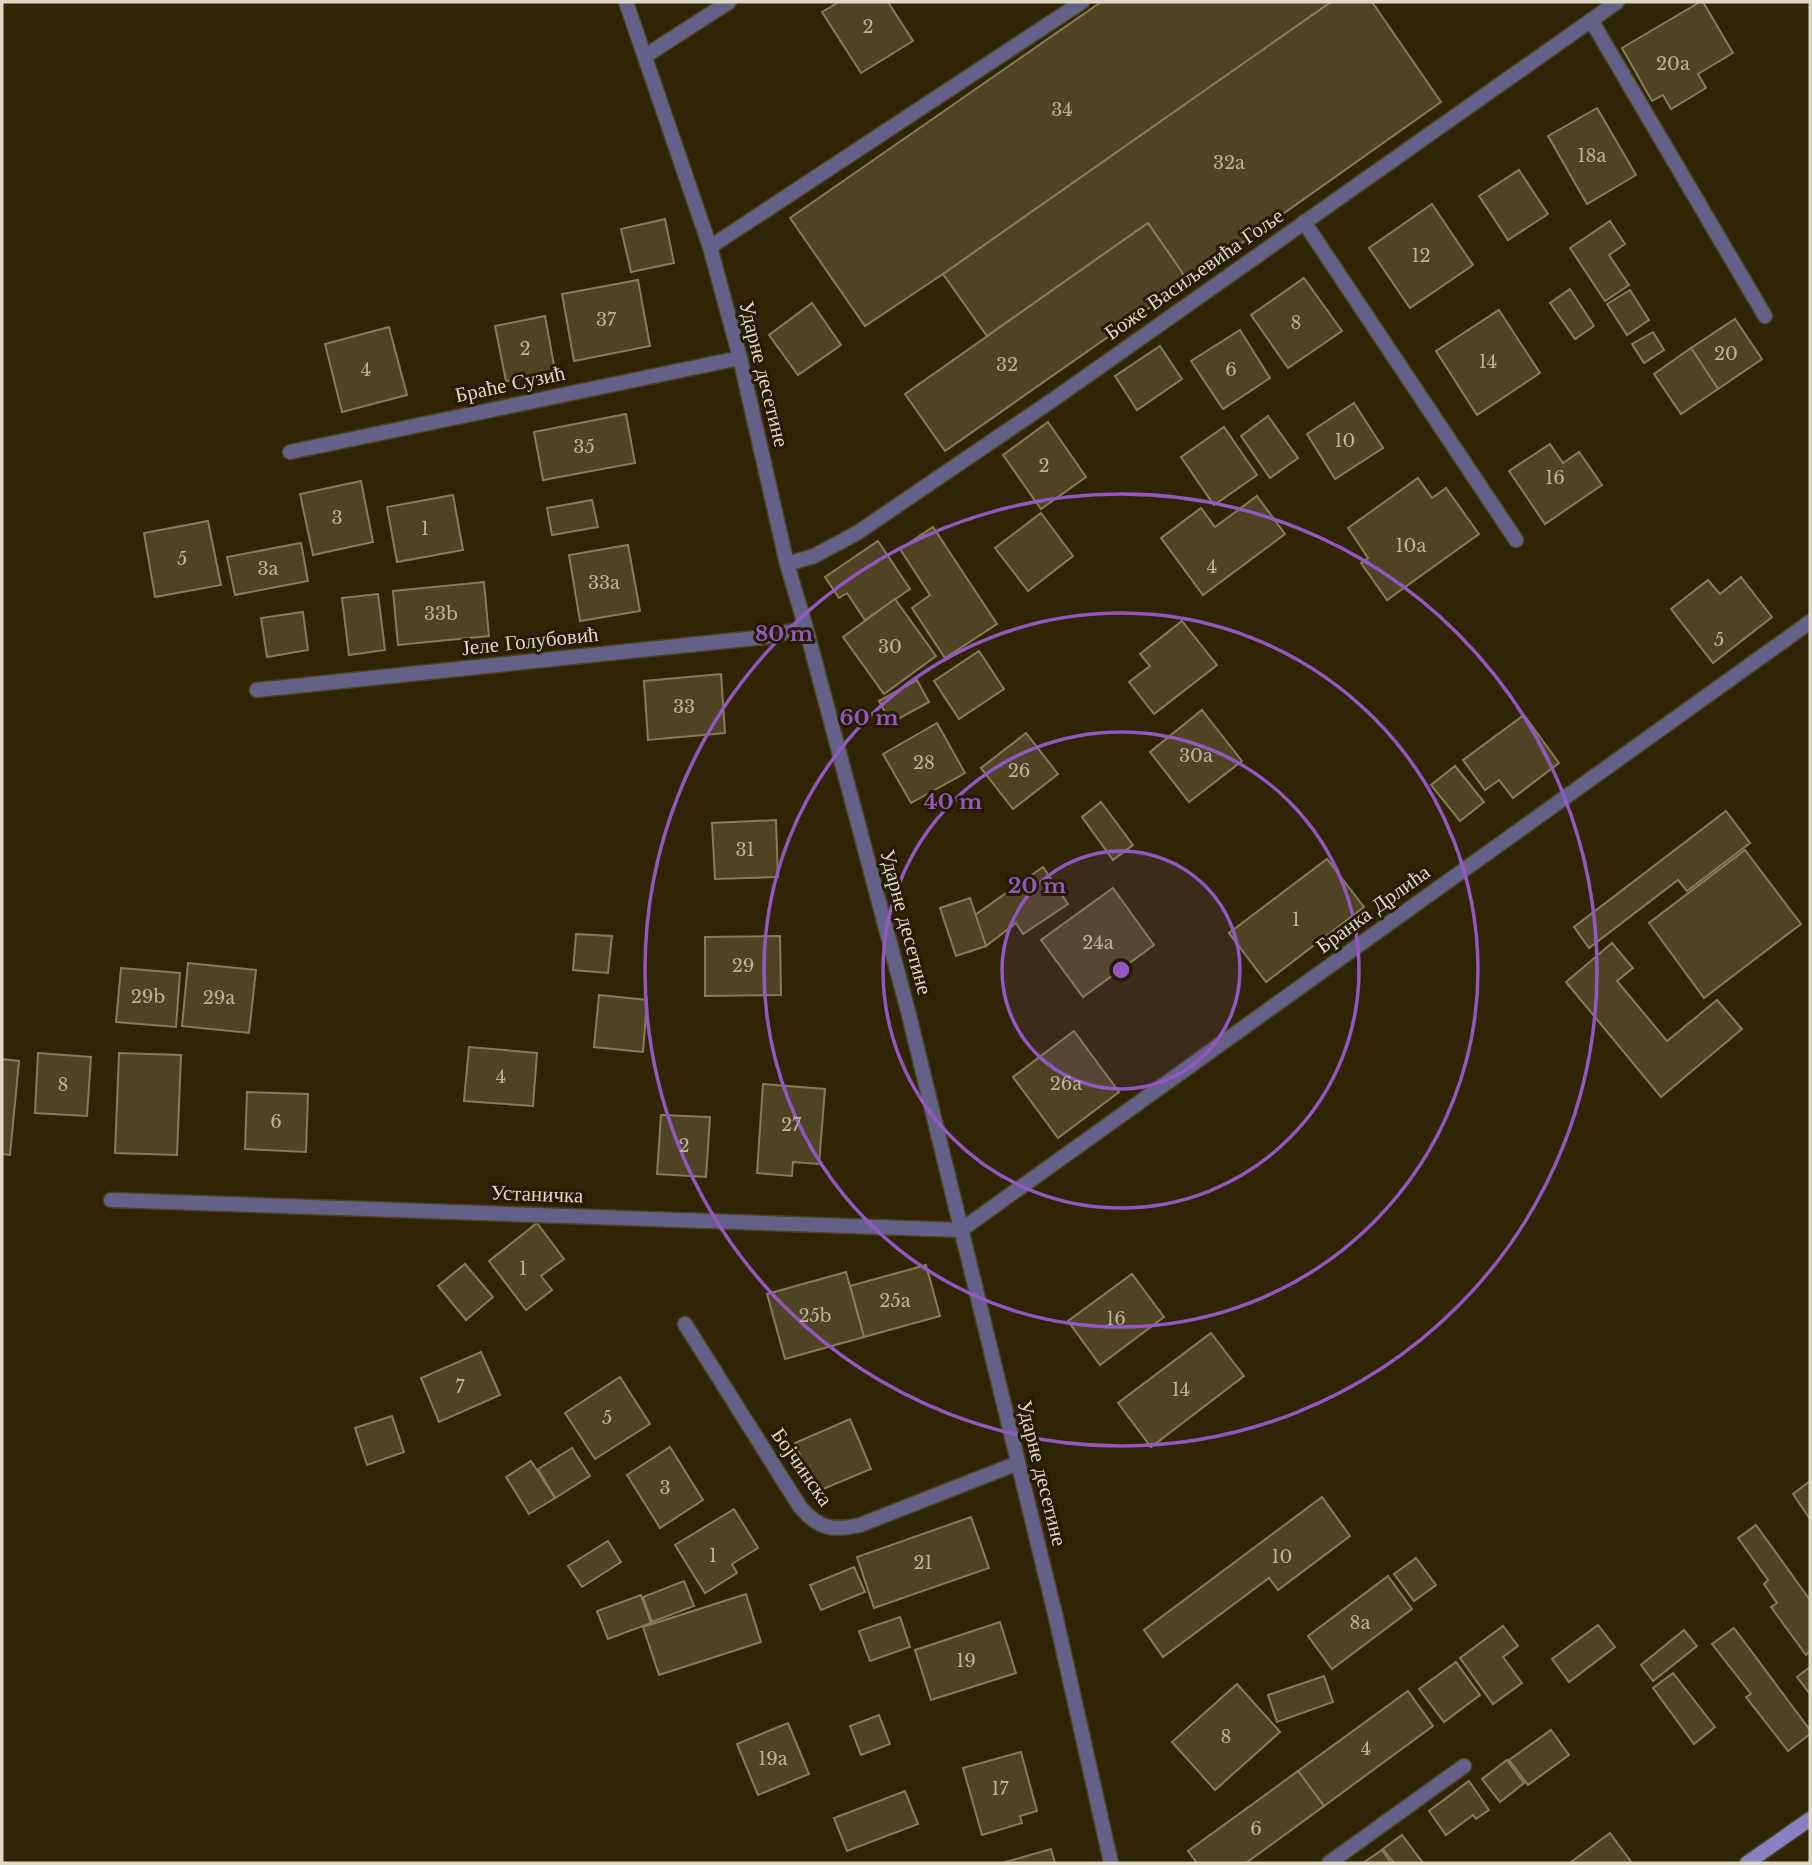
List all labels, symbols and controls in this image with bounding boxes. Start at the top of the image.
house number: 2 [862,16,874,38]
house number: 20a [1656,53,1690,75]
house number: 34 [1051,99,1073,121]
house number: 18a [1578,145,1606,167]
house number: 32a [1213,152,1245,174]
street label: Боже Васиљевића Гоље [1100,202,1288,346]
house number: 12 [1411,245,1431,267]
street label: Ударне десетине [733,298,795,450]
house number: 37 [596,309,617,331]
house number: 8 [1291,312,1301,334]
house number: 2 [519,338,531,360]
house number: 20 [1714,343,1738,365]
house number: 14 [1479,351,1497,373]
house number: 32 [996,354,1018,376]
house number: 4 [361,359,371,381]
house number: 6 [1225,359,1237,381]
street label: Браће Сузић [453,360,568,408]
house number: 10 [1335,430,1355,452]
house number: 35 [573,436,595,458]
house number: 2 [1038,455,1050,477]
house number: 16 [1545,467,1565,489]
house number: 3 [331,507,343,529]
house number: 1 [421,518,429,540]
house number: 10a [1396,535,1426,557]
house number: 5 [177,548,187,570]
house number: 4 [1207,556,1217,578]
house number: 3a [257,558,279,580]
house number: 33a [588,572,620,594]
house number: 33b [424,603,458,625]
street label: Јеле Голубовић [460,621,600,661]
text: 80 m [755,621,813,647]
house number: 5 [1714,629,1724,651]
house number: 30 [878,636,902,658]
house number: 33 [673,696,695,718]
text: 60 m [840,705,898,731]
house number: 30a [1179,745,1213,767]
house number: 28 [913,752,935,774]
house number: 26 [1008,760,1030,782]
text: 40 m [924,789,982,815]
house number: 31 [735,839,755,861]
street label: Ударне десетине [874,846,938,998]
street label: Бранка Дрлића [1311,859,1436,959]
text: 20 m [1008,873,1066,899]
house number: 1 [1292,909,1300,931]
house number: 24a [1082,932,1114,954]
house number: 29 [732,955,754,977]
centre of rings [1109,958,1133,982]
house number: 29b [131,986,165,1008]
house number: 29a [203,987,235,1009]
house number: 4 [496,1066,506,1088]
house number: 26a [1050,1073,1082,1095]
house number: 8 [58,1074,68,1096]
house number: 6 [270,1111,282,1133]
house number: 27 [781,1114,802,1136]
house number: 2 [678,1135,690,1157]
street label: Устаничка [490,1179,584,1209]
house number: 1 [519,1258,527,1280]
house number: 25a [879,1290,911,1312]
house number: 25b [798,1305,832,1327]
house number: 16 [1106,1308,1126,1330]
house number: 7 [455,1376,465,1398]
house number: 14 [1172,1379,1190,1401]
street label: Ударне десетине [1011,1397,1073,1549]
house number: 5 [602,1407,612,1429]
street label: Бојчинска [766,1423,839,1512]
house number: 3 [659,1477,671,1499]
house number: 1 [709,1545,717,1567]
house number: 10 [1272,1546,1292,1568]
house number: 21 [913,1552,933,1574]
house number: 8a [1350,1612,1370,1634]
house number: 19 [956,1650,976,1672]
house number: 8 [1221,1726,1231,1748]
house number: 4 [1361,1738,1371,1760]
house number: 19a [758,1748,788,1770]
house number: 17 [991,1778,1009,1800]
house number: 6 [1250,1818,1262,1840]

